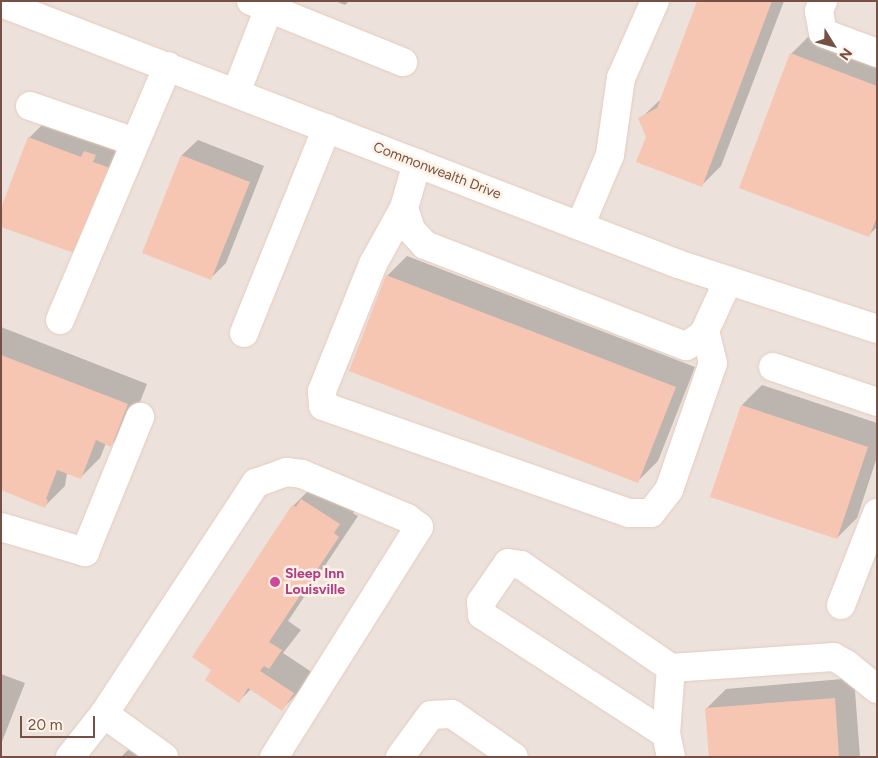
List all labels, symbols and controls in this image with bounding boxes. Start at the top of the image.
north arrow [808,20,858,70]
text: N [835,45,856,63]
street label: Commonwealth Drive [371,139,503,203]
place label: Sleep Inn Louisville [285,566,345,598]
marker: Sleep Inn Louisville [269,576,281,588]
scale bar [22,706,98,738]
text: 20 m [28,716,62,734]

